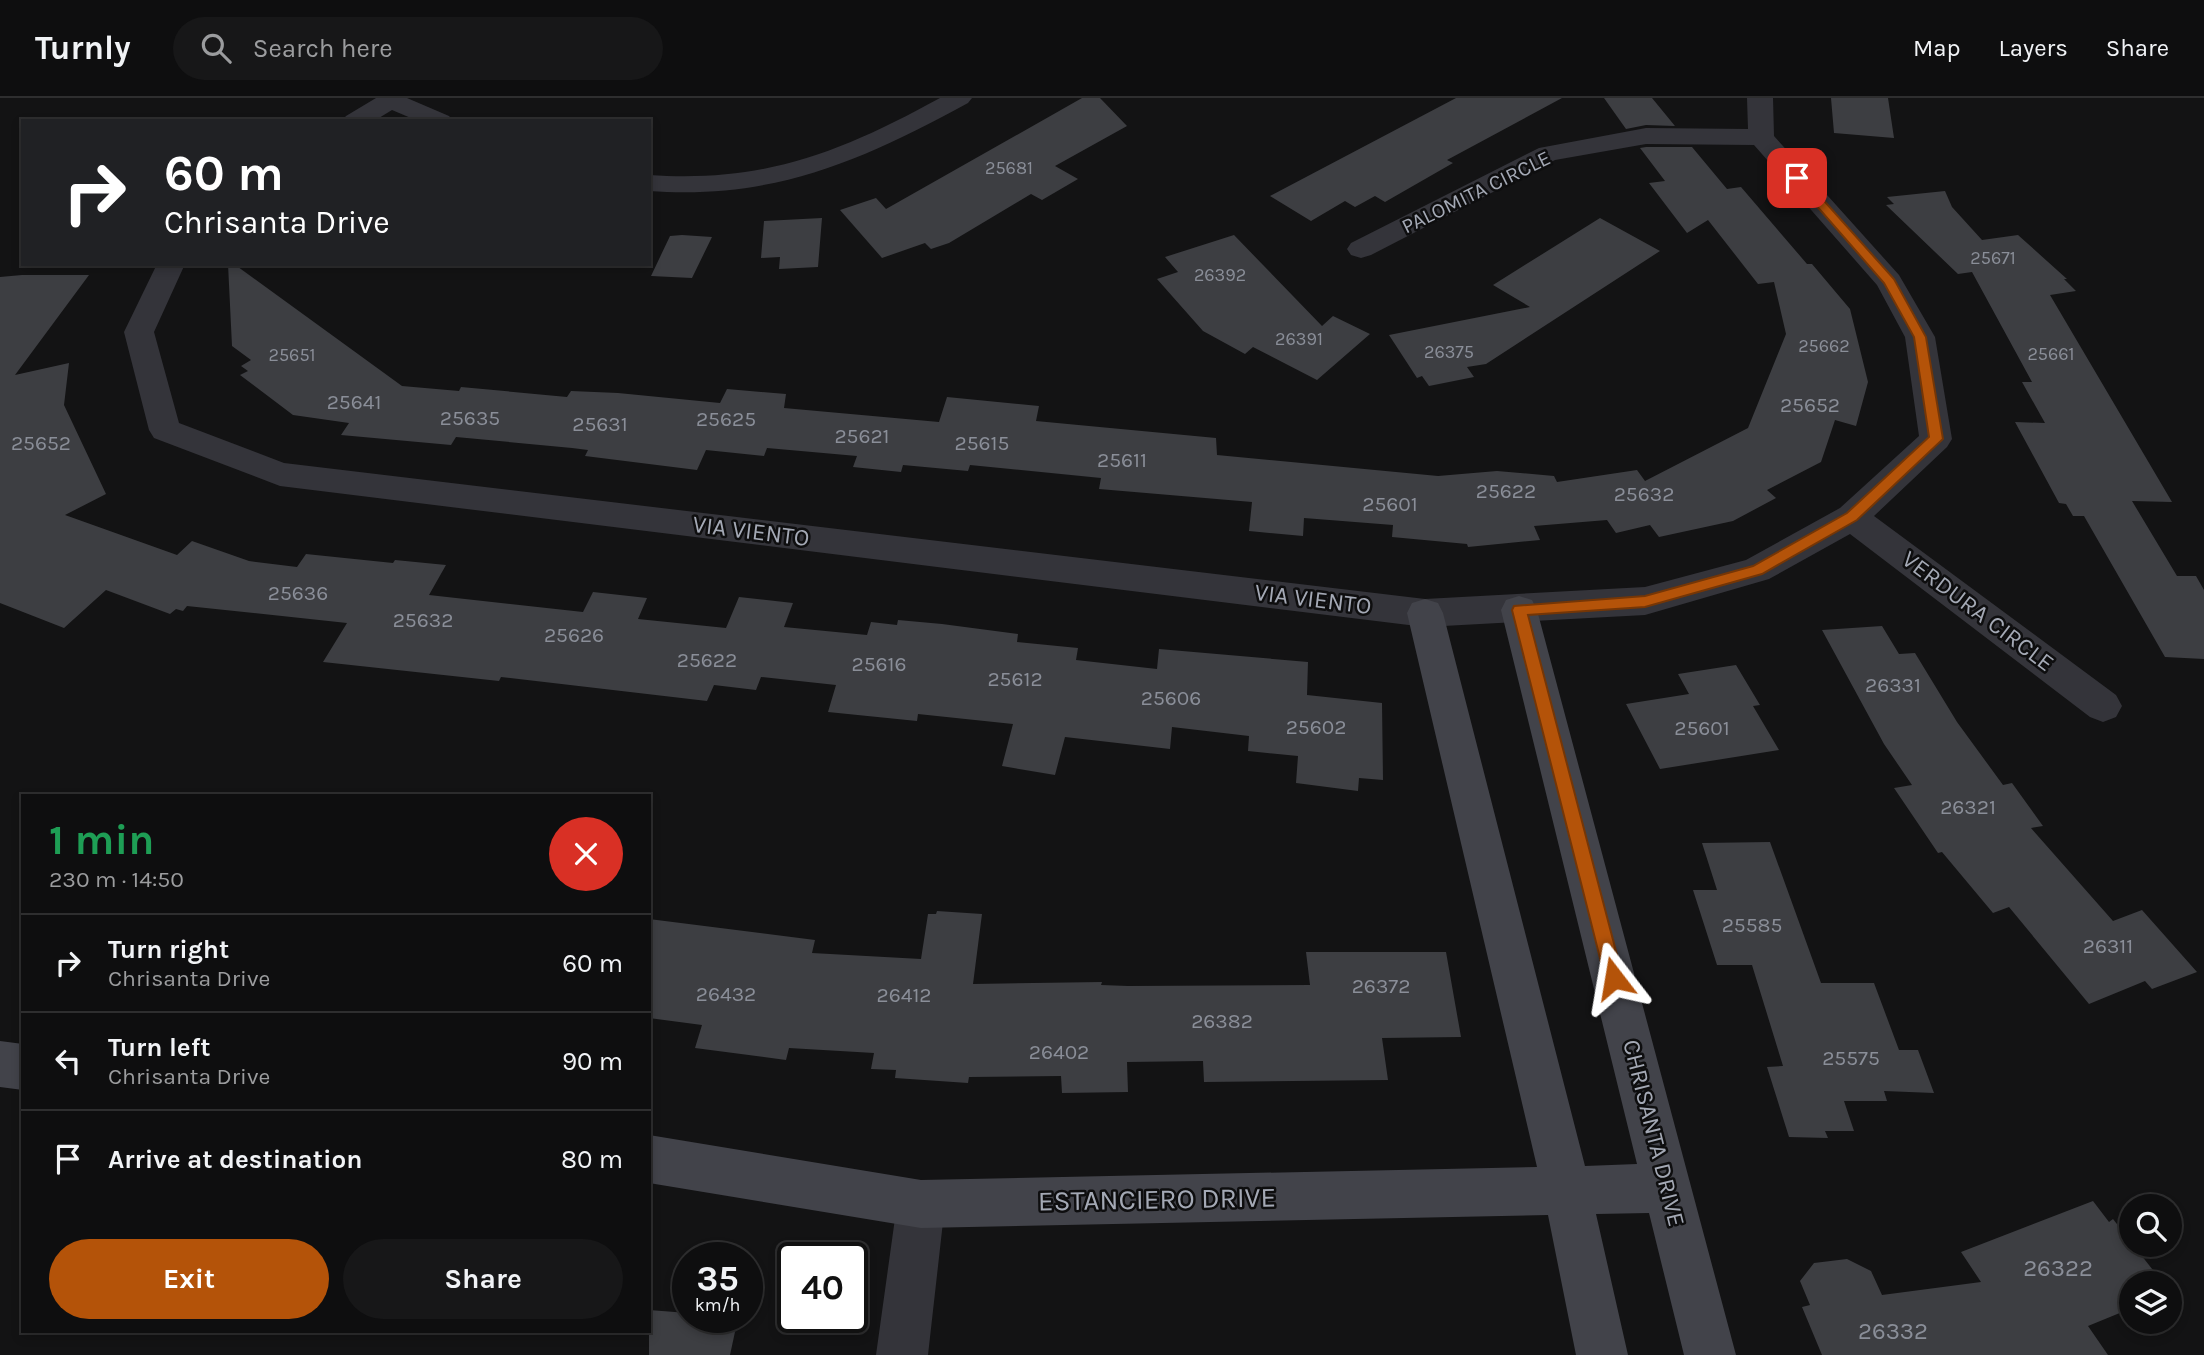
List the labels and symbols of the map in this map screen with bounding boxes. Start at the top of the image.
street label: PALOMITA CIRCLE [1398,146,1554,238]
pin [1767,148,1827,208]
house number: 25681 [985,157,1033,179]
house number: 25671 [1970,247,2016,269]
house number: 26392 [1194,264,1246,286]
house number: 26391 [1275,328,1323,350]
house number: 25662 [1798,335,1850,357]
house number: 26375 [1424,341,1474,363]
house number: 25661 [2027,343,2075,365]
house number: 25651 [268,344,316,366]
house number: 25641 [327,390,381,414]
house number: 25652 [1780,393,1840,417]
house number: 25635 [440,406,500,430]
house number: 25625 [696,407,756,431]
house number: 25631 [572,412,628,436]
house number: 25621 [834,424,890,448]
house number: 25652 [11,431,71,455]
house number: 25615 [955,431,1009,455]
house number: 25611 [1097,448,1147,472]
house number: 25622 [1476,479,1536,503]
house number: 25632 [1614,482,1674,506]
house number: 25601 [1362,492,1418,516]
street label: VIA VIENTO [691,510,811,552]
street label: VERDURA CIRCLE [1897,545,2059,677]
street label: VIA VIENTO [1253,578,1373,620]
house number: 25636 [268,581,328,605]
house number: 25632 [393,608,453,632]
house number: 25626 [544,623,604,647]
house number: 25622 [677,648,737,672]
house number: 25616 [851,652,907,676]
house number: 25612 [987,667,1043,691]
house number: 26331 [1865,673,1921,697]
house number: 25606 [1141,686,1201,710]
house number: 25602 [1286,715,1346,739]
house number: 25601 [1674,716,1730,740]
house number: 26321 [1940,795,1996,819]
house number: 25585 [1722,913,1782,937]
house number: 26311 [2083,934,2133,958]
position arrow [1577,941,1651,1015]
house number: 26372 [1352,974,1410,998]
house number: 26432 [696,982,756,1006]
house number: 26412 [876,983,932,1007]
house number: 26382 [1191,1009,1253,1033]
street label: CHRISANTA DRIVE [1617,1037,1691,1229]
house number: 26402 [1029,1040,1089,1064]
house number: 25575 [1822,1046,1880,1070]
street label: ESTANCIERO DRIVE [1038,1180,1276,1218]
speed limit sign: 40 [777,1242,868,1333]
house number: 26322 [2023,1254,2093,1282]
house number: 26332 [1858,1317,1928,1345]

